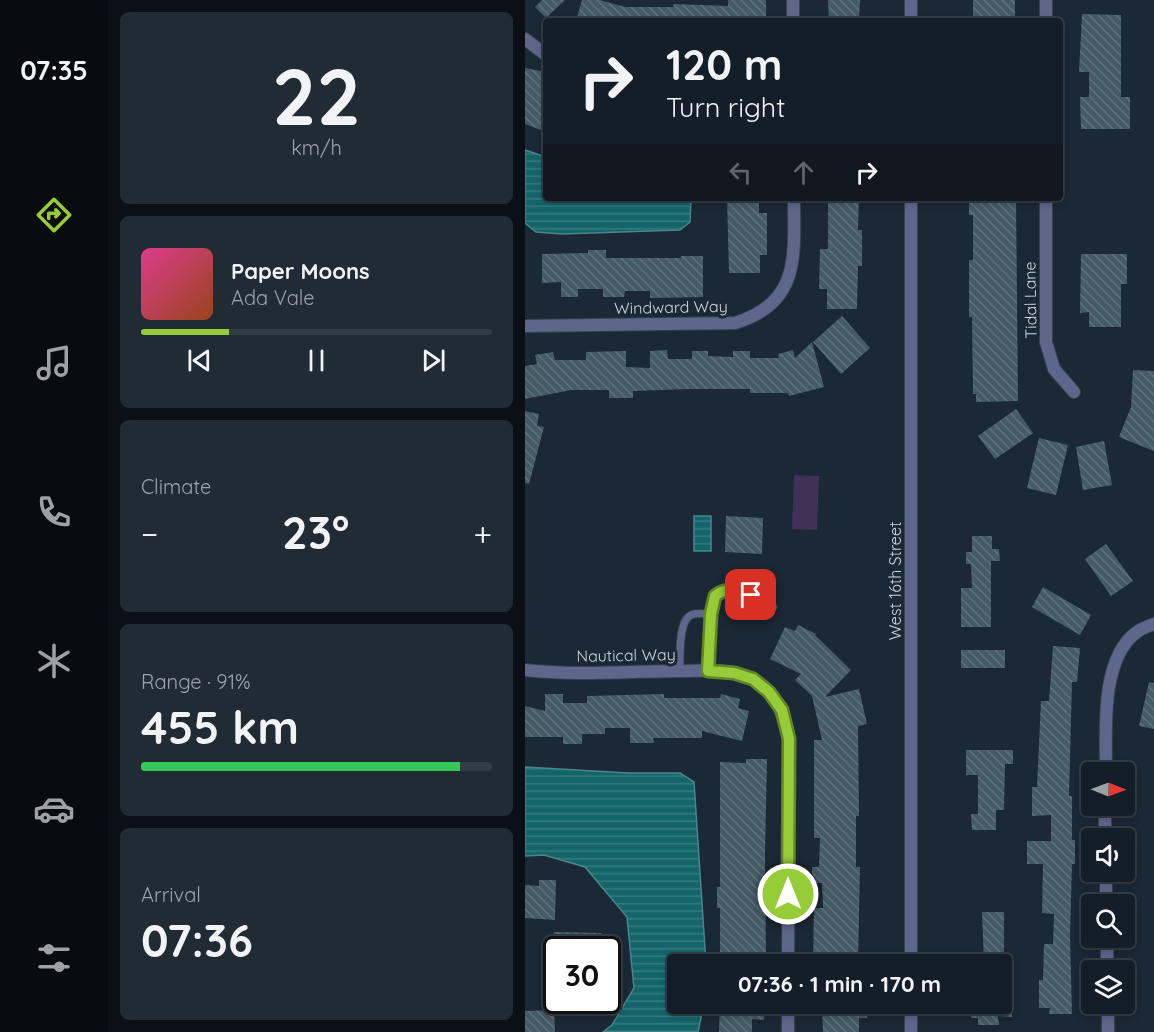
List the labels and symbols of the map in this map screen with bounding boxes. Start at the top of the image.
street label: Tidal Lane [1019,261,1041,339]
street label: Windward Way [614,296,728,318]
street label: West 16th Street [885,522,905,640]
pin [725,569,776,620]
street label: Nautical Way [576,644,676,666]
north arrow [1081,762,1135,816]
position arrow [756,862,820,926]
speed limit sign: 30 [543,936,621,1014]

